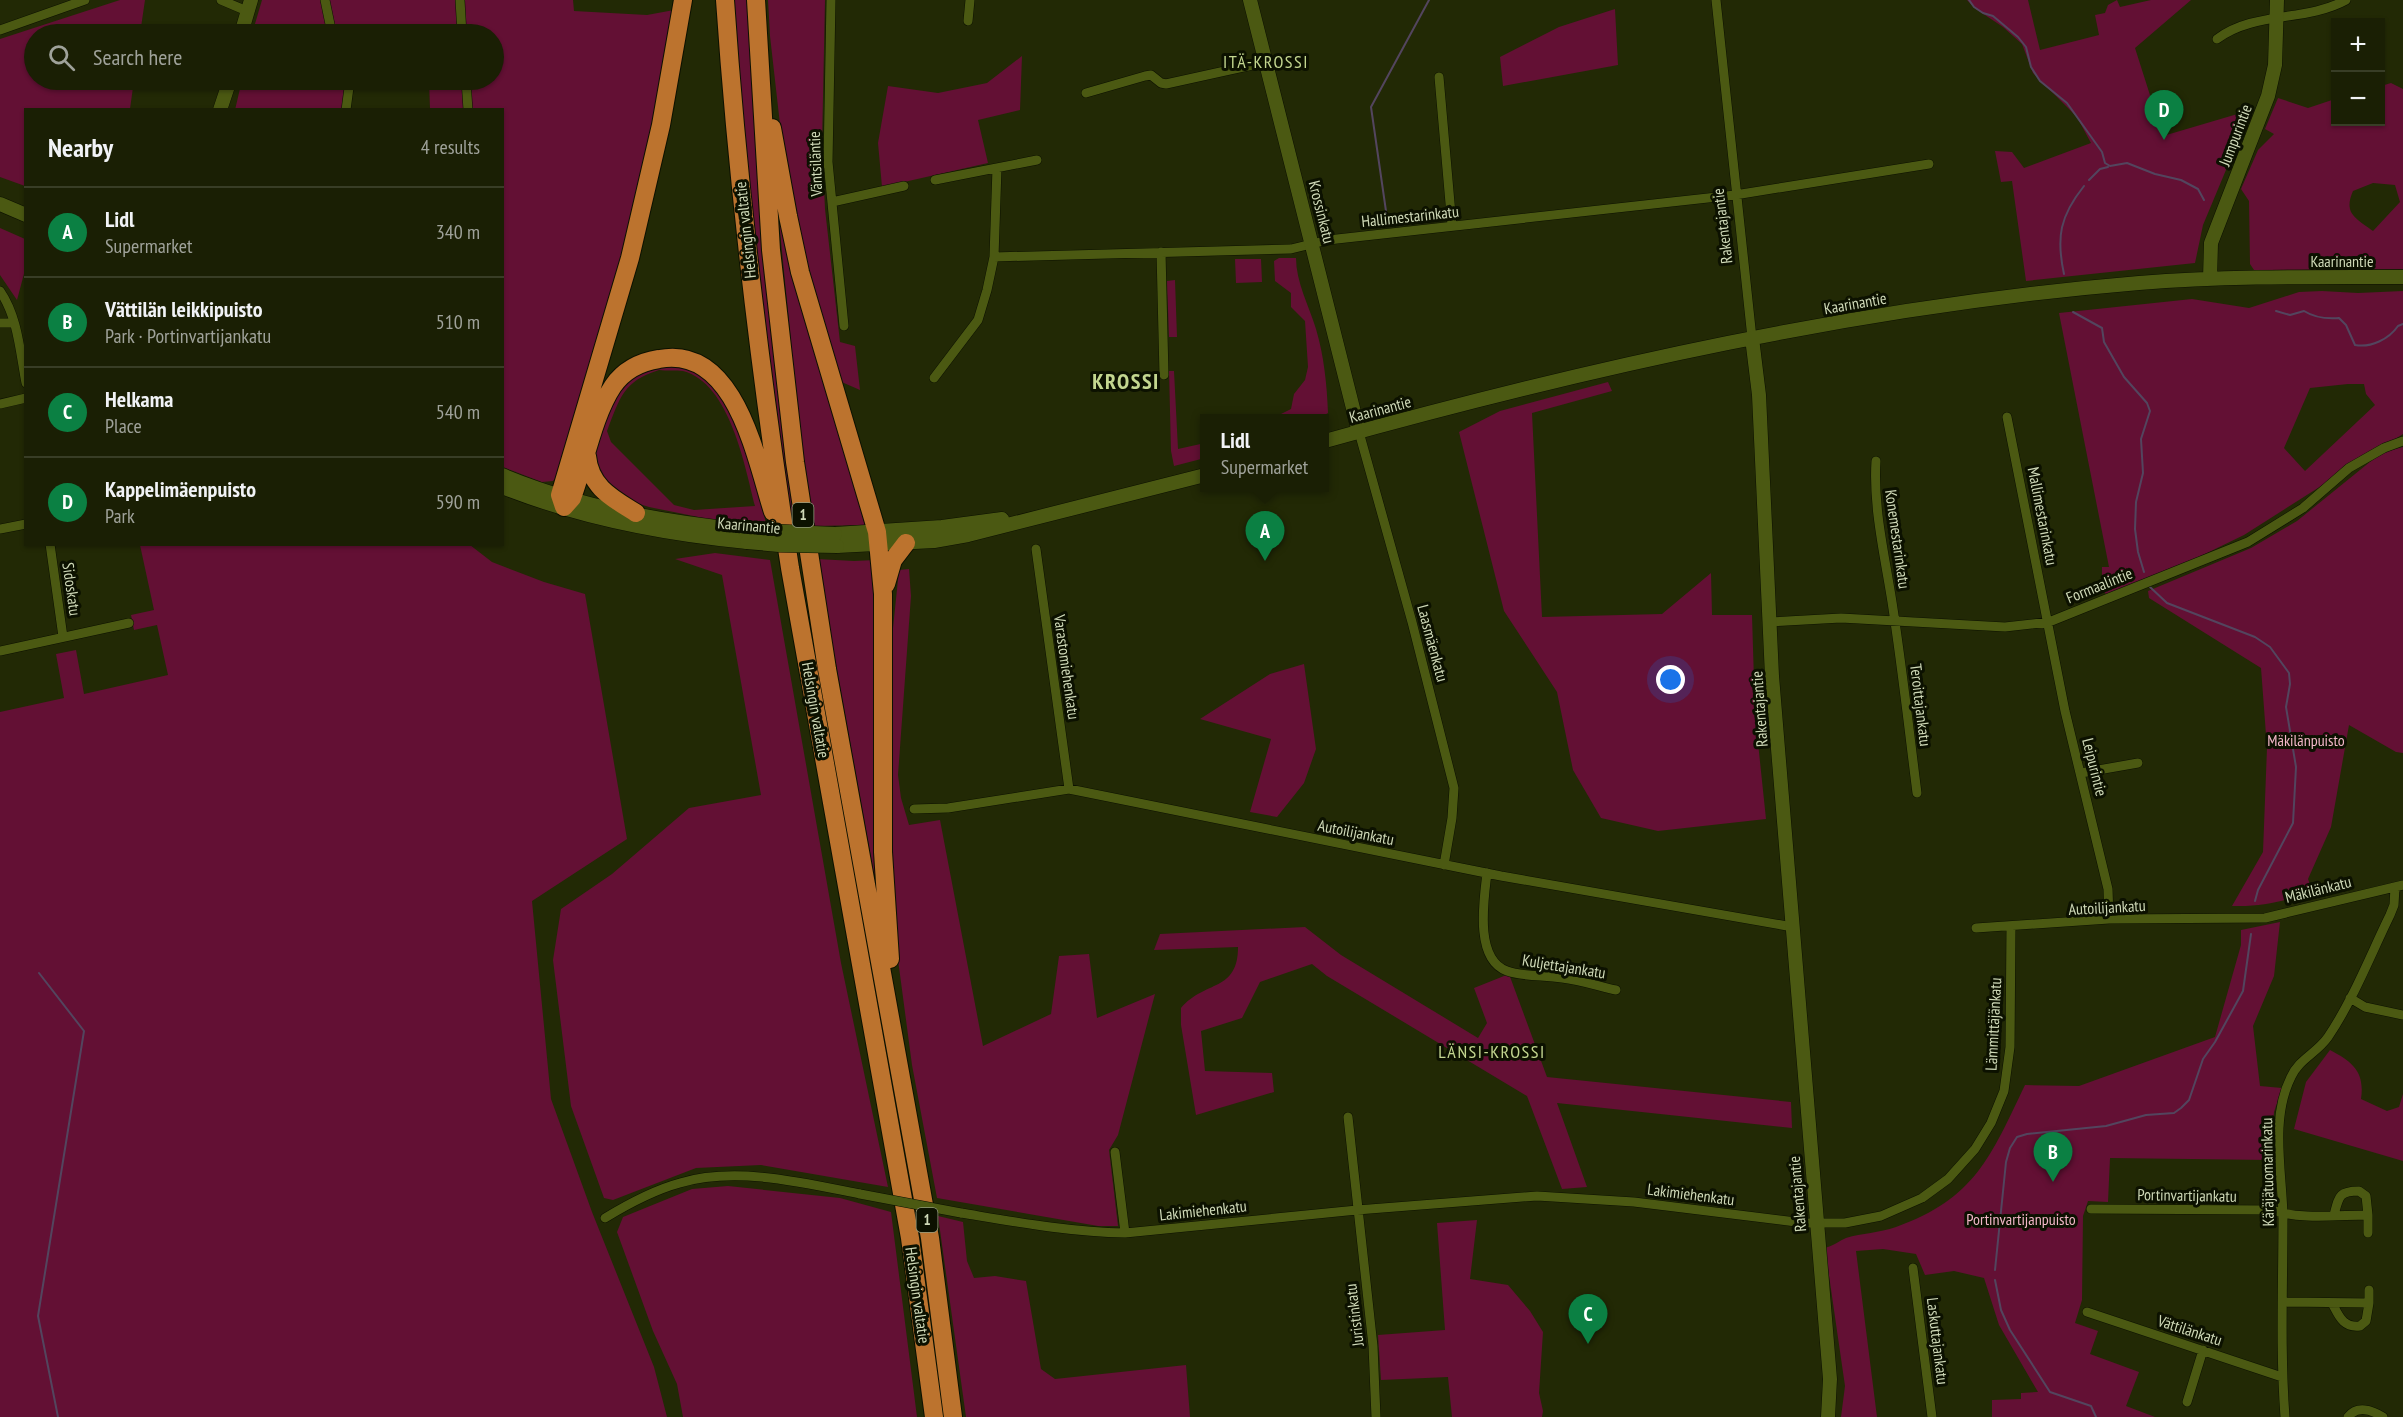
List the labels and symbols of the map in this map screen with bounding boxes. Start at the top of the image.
district label: ITÄ-KROSSI [1223,50,1309,73]
pin: D [2144,90,2184,140]
street label: Jumpurintie [2214,101,2256,170]
street label: Väntsiläntie [804,131,826,198]
street label: Krossinkatu [1305,178,1339,246]
street label: Helsingin valtatie [730,181,760,279]
street label: Rakentajantie [1707,187,1737,265]
street label: Hallimestarinkatu [1360,201,1460,231]
street label: Kaarinantie [2310,251,2374,271]
street label: Kaarinantie [1822,288,1888,318]
district label: KROSSI [1092,367,1160,395]
street label: Kaarinantie [1347,391,1413,427]
street label: Mallimestarinkatu [2024,465,2062,567]
street label: Konemestarinkatu [1881,488,1915,590]
road number: 1 [792,503,814,527]
street label: Kaarinantie [717,512,781,538]
pin: A [1246,512,1284,561]
street label: Sidoskatu [58,561,86,617]
street label: Formaalintie [2063,563,2135,607]
street label: Laasmäenkatu [1413,602,1453,684]
street label: Varastomiehenkatu [1050,612,1084,721]
street label: Helsingin valtatie [798,660,834,760]
street label: Teroittajankatu [1906,663,1936,747]
your location [1656,665,1685,694]
street label: Rakentajantie [1746,670,1772,748]
park label: Mäkilänpuisto [2267,730,2345,750]
street label: Leipurintie [2078,736,2112,798]
street label: Autoilijankatu [1316,815,1396,849]
street label: Mäkilänkatu [2283,871,2353,907]
street label: Autoilijankatu [2068,895,2146,919]
street label: Kuljettajankatu [1521,950,1607,982]
street label: Lämmittäjänkatu [1981,977,2005,1071]
district label: LÄNSI-KROSSI [1438,1040,1546,1063]
street label: Käräjätuomarinkatu [2256,1117,2278,1227]
pin: B [2034,1132,2072,1182]
street label: Rakentajantie [1784,1155,1810,1233]
street label: Lakimiehenkatu [1646,1179,1736,1209]
street label: Portinvartijankatu [2137,1184,2237,1206]
street label: Lakimiehenkatu [1158,1195,1248,1225]
road number: 1 [916,1208,938,1232]
park label: Portinvartijanpuisto [1966,1209,2076,1229]
street label: Helsingin valtatie [901,1246,935,1344]
street label: Juristinkatu [1340,1283,1368,1348]
pin: C [1568,1294,1608,1344]
street label: Laskuttajankatu [1923,1296,1953,1386]
street label: Vättilänkatu [2154,1310,2225,1350]

